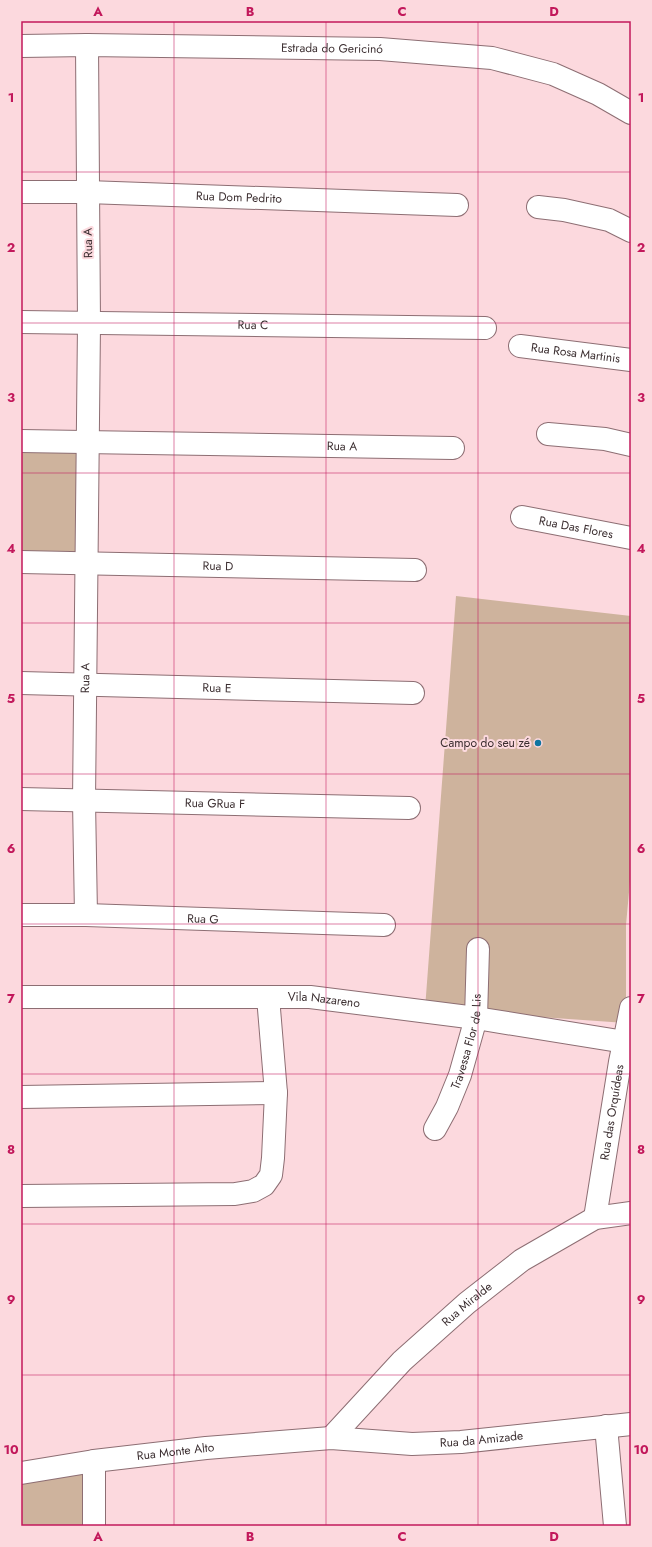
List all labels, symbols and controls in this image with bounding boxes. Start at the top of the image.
text: A [92,2,103,21]
text: B [246,2,255,21]
text: C [397,2,407,21]
text: D [549,2,559,21]
street label: Estrada do Gericinó [281,39,384,58]
text: 1 [8,88,14,107]
text: 1 [638,88,644,107]
street label: Rua Dom Pedrito [196,187,283,208]
street label: Rua A [79,228,97,258]
text: 2 [7,238,15,257]
text: 2 [637,238,645,257]
street label: Rua C [238,316,268,334]
street label: Rua Rosa Martinis [530,338,621,368]
text: 3 [7,388,15,407]
text: 3 [637,388,645,407]
street label: Rua A [327,437,357,455]
street label: Rua Das Flores [537,511,615,543]
text: 4 [6,539,16,558]
text: 4 [636,539,646,558]
street label: Rua D [202,557,233,575]
street label: Rua A [76,663,94,693]
street label: Rua E [202,679,232,697]
text: 5 [7,689,15,708]
text: 5 [637,689,645,708]
place label: Campo do seu zé [440,734,530,752]
marker: Campo do seu zé [533,738,543,748]
street label: Rua GRua F [185,794,245,813]
text: 6 [7,839,16,858]
text: 6 [637,839,646,858]
street label: Rua G [187,909,219,928]
street label: Vila Nazareno [288,988,361,1012]
text: 7 [7,989,15,1008]
text: 7 [637,989,645,1008]
street label: Travessa Flor de Lis [446,993,486,1092]
street label: Rua das Orquídeas [595,1063,629,1162]
text: 8 [7,1140,15,1159]
text: 8 [637,1140,645,1159]
street label: Rua Miralde [438,1278,496,1331]
text: 9 [7,1290,16,1309]
text: 9 [637,1290,646,1309]
street label: Rua da Amizade [440,1426,524,1452]
street label: Rua Monte Alto [136,1438,215,1465]
text: 10 [3,1440,19,1459]
text: 10 [633,1440,649,1459]
text: A [92,1527,103,1546]
text: B [246,1527,255,1546]
text: C [397,1527,407,1546]
text: D [549,1527,559,1546]

